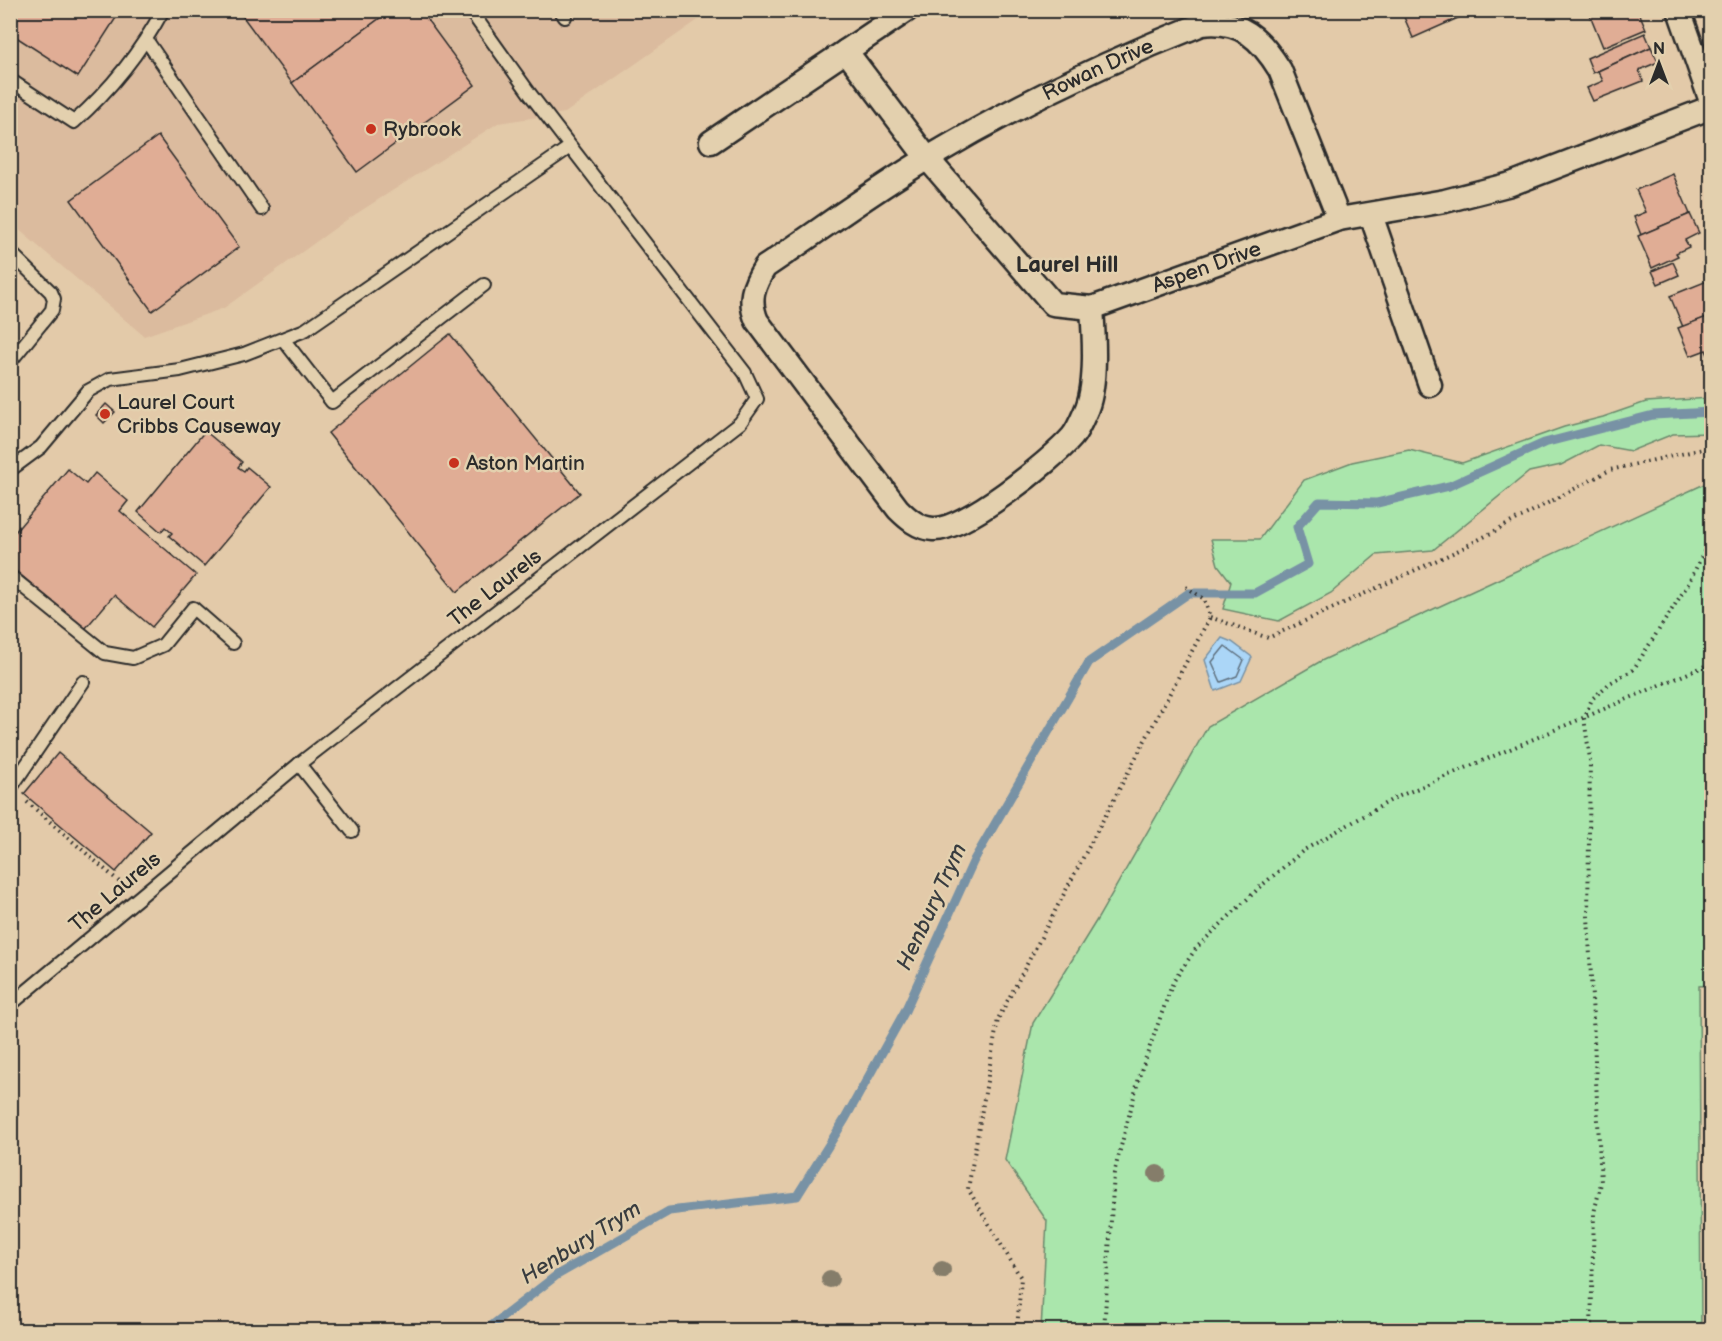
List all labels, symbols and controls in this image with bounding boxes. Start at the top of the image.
street label: Rowan Drive [1038,33,1157,106]
north arrow [1629,33,1689,93]
text: N [1653,40,1665,59]
place label: Rybrook [383,117,462,142]
marker: Rybrook [364,122,378,136]
street label: Aspen Drive [1149,236,1264,298]
district label: Laurel Hill [1016,252,1118,279]
place label: Laurel Court Cribbs Causeway [117,390,281,439]
marker: Laurel Court Cribbs Causeway [98,407,112,421]
place label: Aston Martin [466,451,585,476]
marker: Aston Martin [447,456,461,470]
street label: The Laurels [443,544,547,632]
water label: Henbury Trym [891,839,973,975]
street label: The Laurels [64,847,166,937]
water label: Henbury Trym [516,1195,646,1291]

